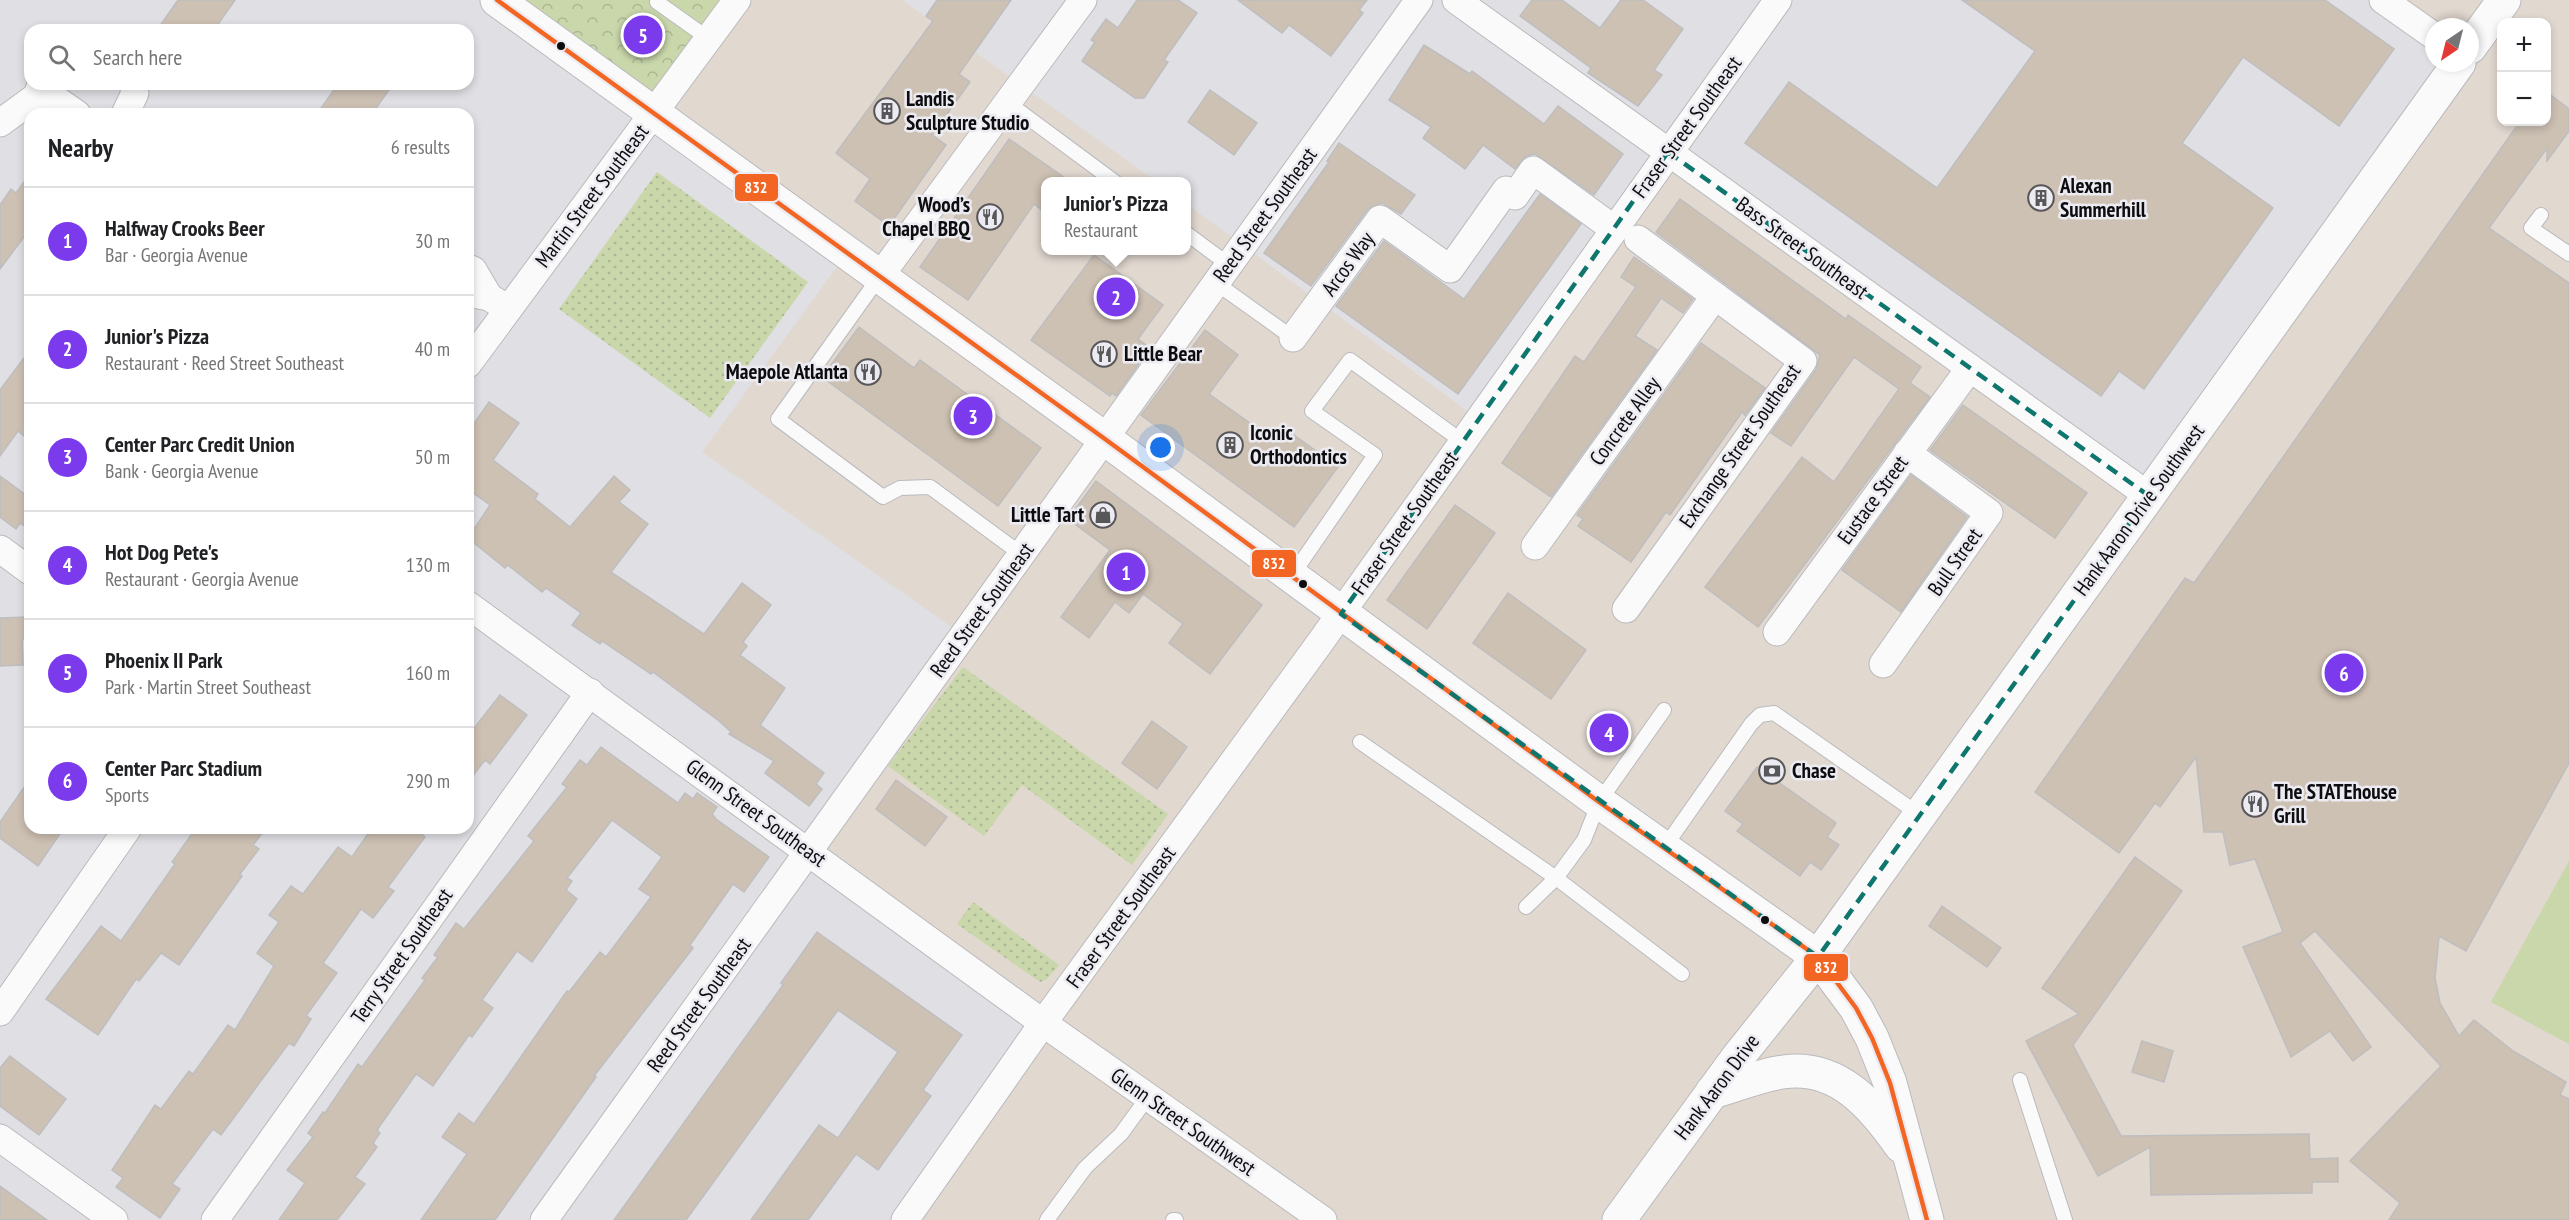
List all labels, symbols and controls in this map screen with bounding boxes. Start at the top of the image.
pin: 5 [624,12,662,57]
north arrow [2425,18,2479,72]
map controls [2497,18,2551,126]
button: + [2497,18,2551,72]
search box [24,24,474,90]
unlabelled marker [555,40,567,52]
icon: search [45,41,78,74]
text: Search here [93,43,182,71]
street label: Fraser Street Southeast [1626,50,1747,203]
button: − [2497,72,2551,126]
place label: Landis Sculpture Studio [906,85,1029,136]
building icon: Landis Sculpture Studio [872,96,902,126]
street label: Martin Street Southeast [529,119,654,273]
text: Nearby [48,131,113,164]
text: 6 results [391,134,450,160]
street label: Reed Street Southeast [1207,142,1323,287]
place label: Alexan Summerhill [2059,172,2147,223]
line badge: 832 [734,173,779,202]
text: 832 [745,177,767,197]
popup [1041,177,1191,255]
building icon: Alexan Summerhill [2026,183,2056,213]
text: Junior's Pizza [1064,189,1168,217]
place label: Wood’s Chapel BBQ [882,191,971,242]
street label: Bass Street Southeast [1731,191,1874,305]
restaurant icon: Wood’s Chapel BBQ [975,202,1005,232]
text: Halfway Crooks Beer [105,214,265,242]
text: Restaurant [1064,217,1138,243]
street label: Arcos Way [1315,226,1380,301]
text: 1 [63,228,72,254]
text: 30 m [415,228,450,254]
text: Bar · Georgia Avenue [105,242,248,268]
pin: 2 [1096,274,1136,320]
text: Junior's Pizza [105,322,209,350]
text: 2 [63,336,72,362]
text: 40 m [415,336,450,362]
restaurant icon: Little Bear [1089,339,1119,369]
place label: Little Bear [1124,340,1203,367]
text: Restaurant · Reed Street Southeast [105,350,344,376]
restaurant icon: Maepole Atlanta [853,357,883,387]
place label: Maepole Atlanta [726,358,848,385]
street label: Exchange Street Southeast [1673,358,1806,533]
street label: Concrete Alley [1583,371,1666,470]
pin: 3 [954,394,992,438]
street label: Hank Aaron Drive Southwest [2067,418,2210,601]
place label: Iconic Orthodontics [1250,419,1347,470]
text: Center Parc Credit Union [105,430,295,458]
building icon: Iconic Orthodontics [1215,430,1245,460]
your location [1146,433,1175,462]
text: 3 [63,444,72,470]
text: 50 m [415,444,450,470]
street label: Fraser Street Southeast [1345,446,1464,600]
street label: Eustace Street [1831,450,1914,549]
text: Bank · Georgia Avenue [105,458,259,484]
shop icon: Little Tart [1088,500,1118,530]
place label: Little Tart [1011,501,1084,528]
street label: Bull Street [1922,522,1988,601]
street label: Reed Street Southeast [924,537,1040,682]
text: Hot Dog Pete's [105,538,218,566]
line badge: 832 [1251,549,1297,578]
pin: 1 [1106,550,1146,594]
text: 4 [63,552,72,578]
text: 130 m [406,552,450,578]
text: 832 [1263,553,1285,573]
text: Restaurant · Georgia Avenue [105,566,299,592]
unlabelled marker [1297,578,1309,590]
text: Phoenix II Park [105,646,223,674]
pin: 6 [2324,650,2364,696]
text: 5 [63,660,72,686]
text: 160 m [406,660,450,686]
text: Park · Martin Street Southeast [105,674,311,700]
pin: 4 [1590,710,1628,756]
street label: Glenn Street Southeast [681,753,832,873]
text: Center Parc Stadium [105,754,262,782]
bank icon: Chase [1757,756,1787,786]
place label: Chase [1792,757,1836,784]
text: 6 [63,768,72,794]
text: 290 m [406,768,450,794]
place label: The STATEhouse Grill [2274,778,2397,829]
text: Sports [105,782,149,808]
restaurant icon: The STATEhouse Grill [2240,789,2270,819]
street label: Fraser Street Southeast [1060,840,1181,993]
street label: Terry Street Southeast [345,883,458,1029]
unlabelled marker [1759,914,1771,926]
street label: Reed Street Southeast [641,932,757,1077]
line badge: 832 [1803,953,1849,982]
text: 832 [1815,957,1837,977]
street label: Hank Aaron Drive [1668,1029,1765,1145]
street label: Glenn Street Southwest [1106,1062,1261,1182]

